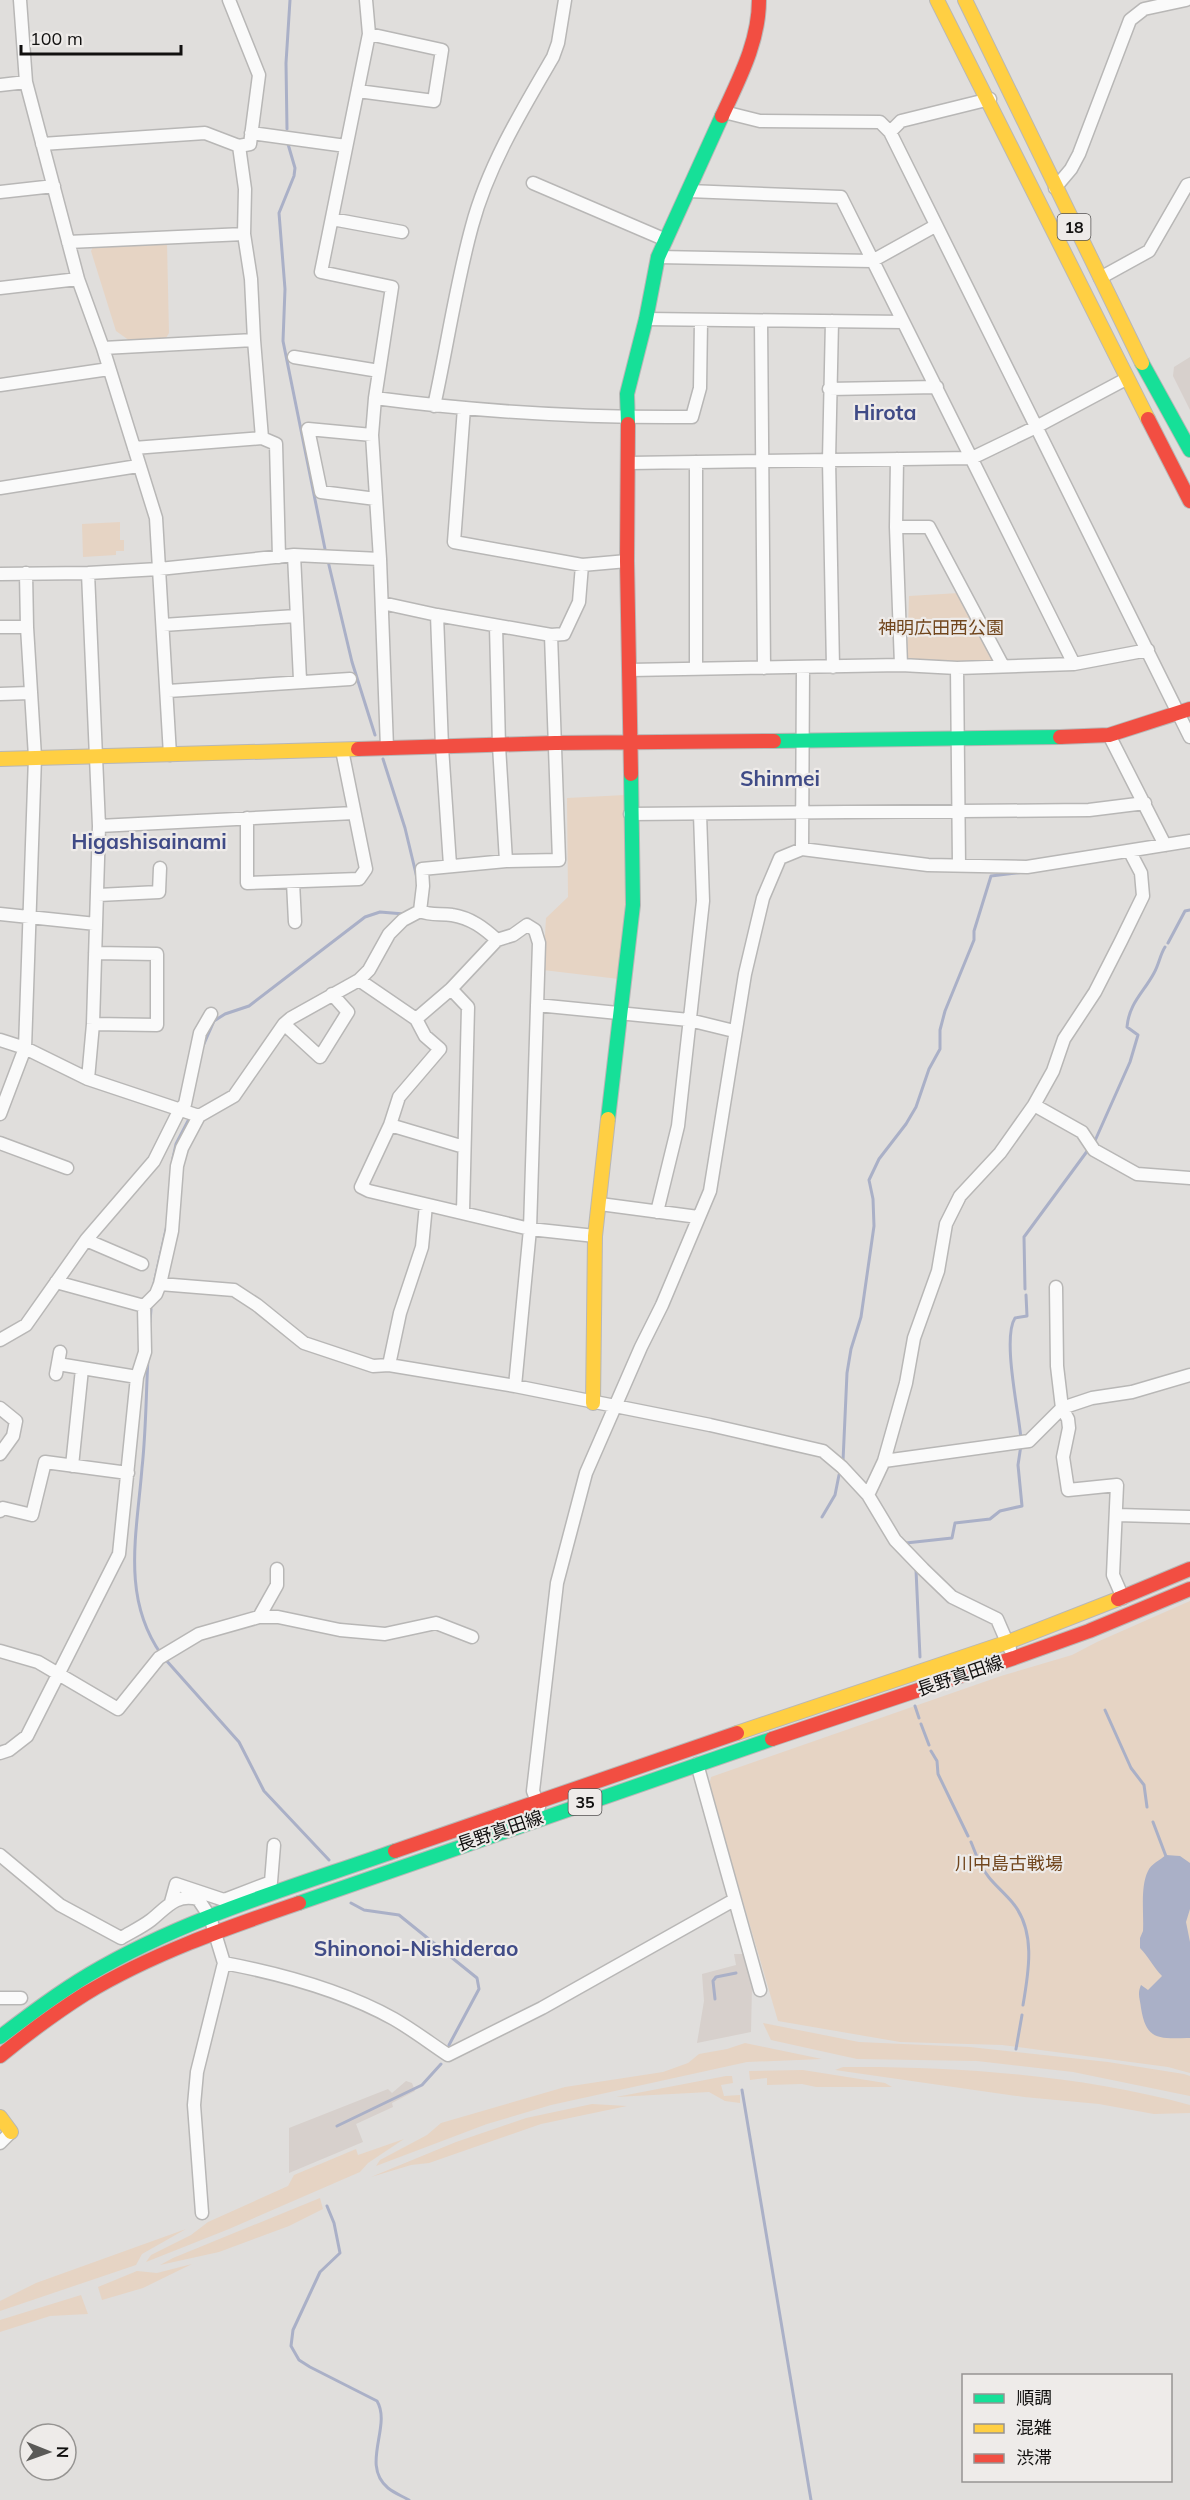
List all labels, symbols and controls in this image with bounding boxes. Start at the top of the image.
scale bar [21,18,182,56]
text: 100 m [30,27,83,50]
road number: 18 [1058,214,1090,240]
district label: Hirota [853,399,917,425]
park label: 神明広田西公園 [878,616,1004,639]
district label: Shinmei [740,765,820,791]
district label: Higashisainami [71,828,227,854]
street label: 長野真田線 [914,1650,1006,1701]
road number: 35 [568,1789,602,1815]
street label: 長野真田線 [454,1805,546,1856]
park label: 川中島古戦場 [955,1852,1063,1875]
district label: Shinonoi-Nishiderao [314,1935,518,1961]
legend [962,2374,1172,2482]
text: 順調 [1016,2386,1052,2409]
text: 混雑 [1016,2416,1052,2439]
north arrow [18,2422,78,2482]
text: N [53,2446,73,2458]
text: 渋滞 [1016,2446,1052,2469]

